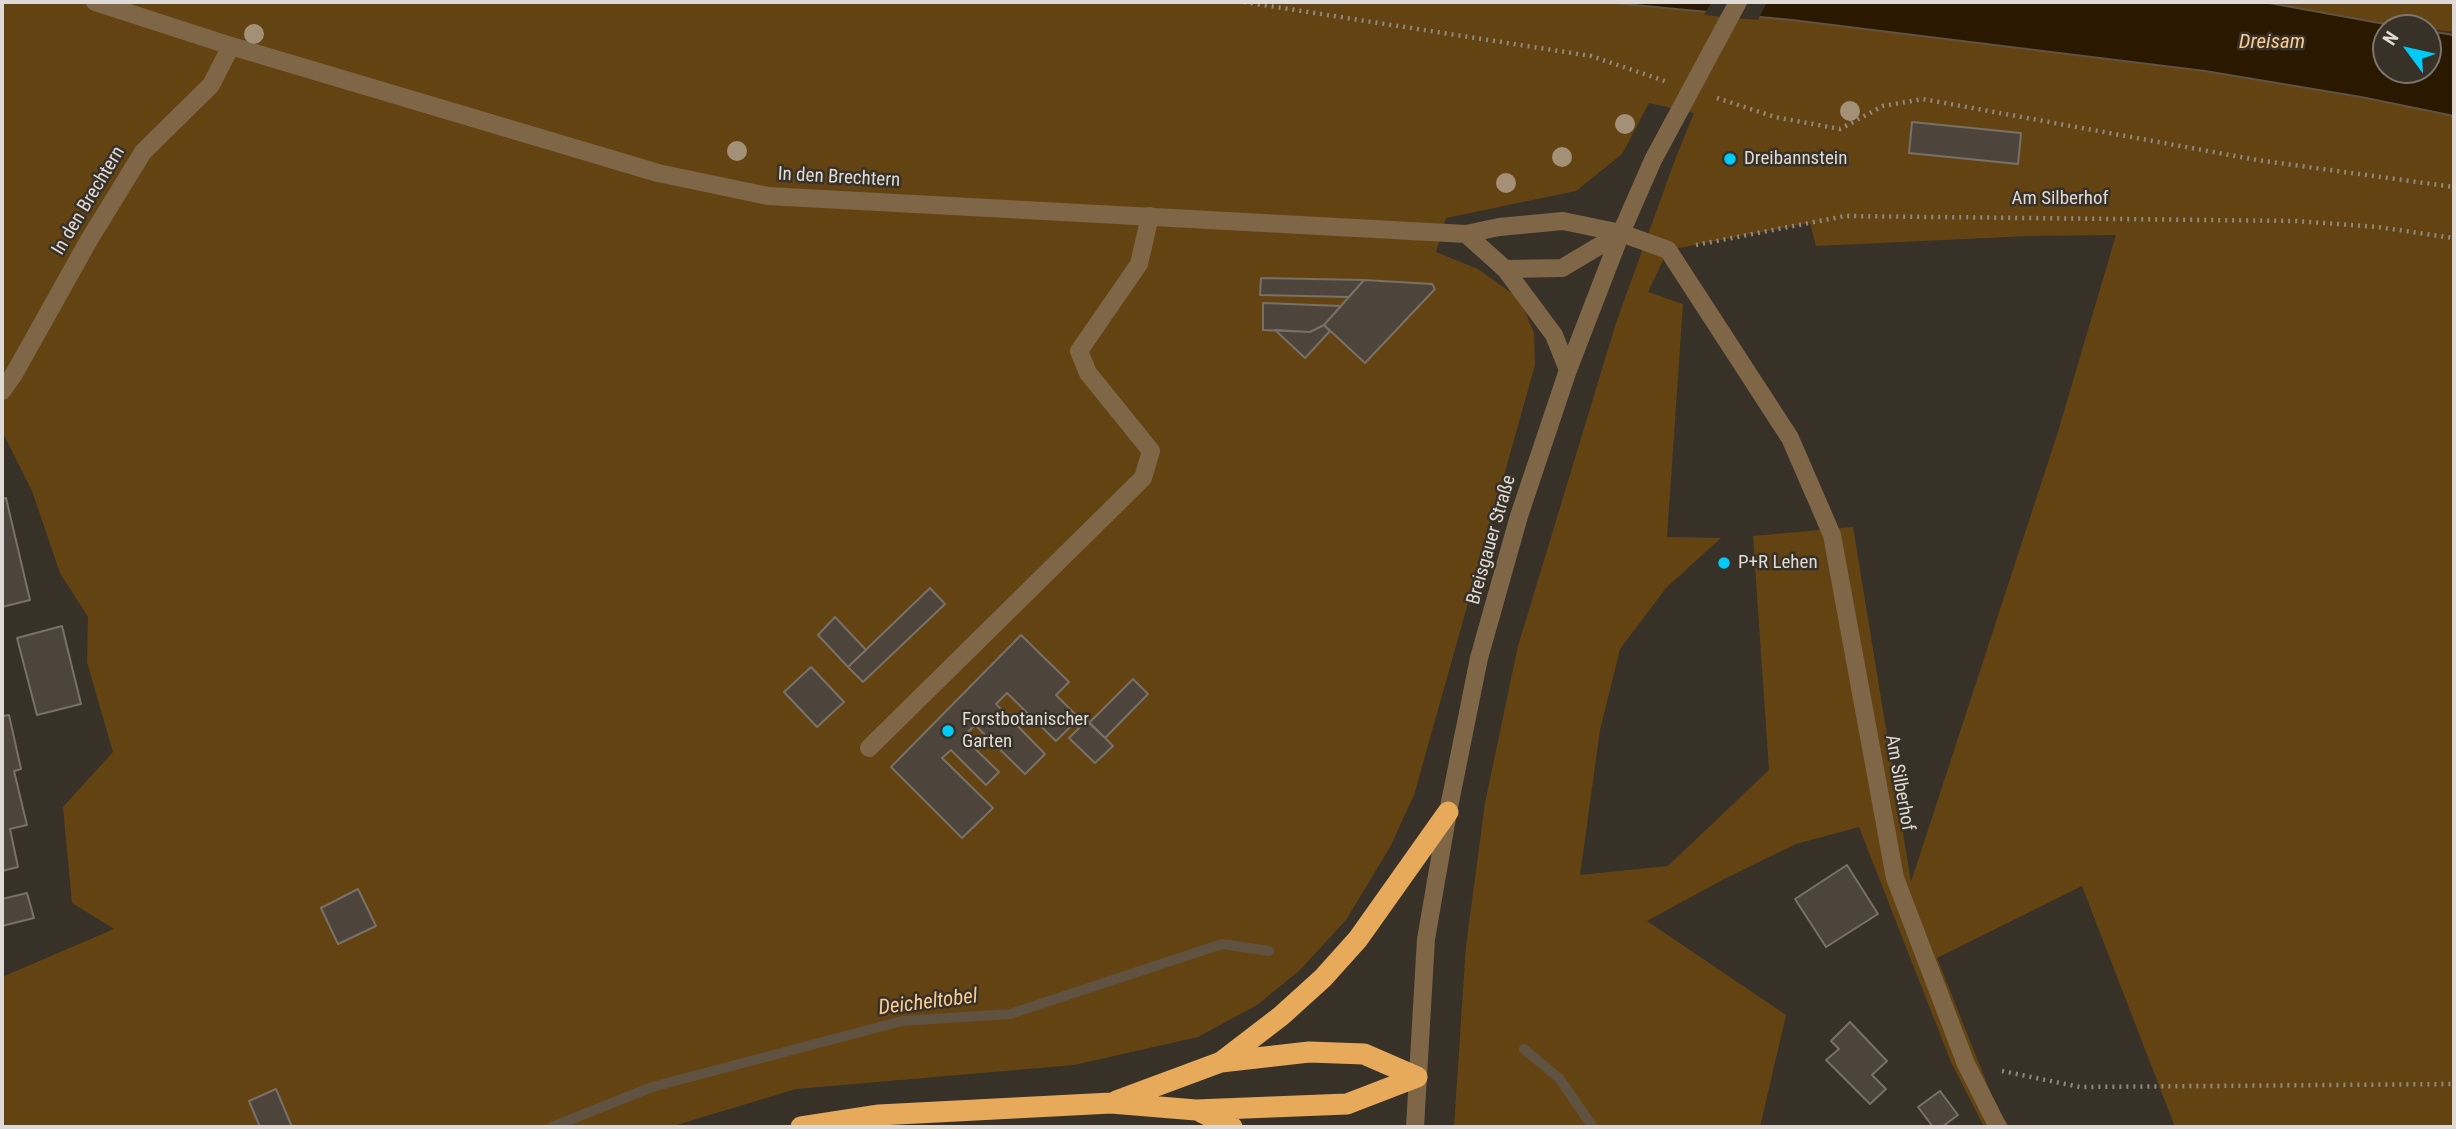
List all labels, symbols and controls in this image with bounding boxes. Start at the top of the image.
north arrow [2372,14,2442,84]
text: N [2378,27,2403,50]
water label: Dreisam [2239,30,2305,56]
street label: In den Brechtern [48,143,130,259]
place label: Dreibannstein [1744,148,1847,170]
marker: Dreibannstein [1722,151,1738,167]
street label: In den Brechtern [777,163,901,193]
street label: Am Silberhof [2012,188,2108,210]
street label: Breisgauer Straße [1463,473,1521,607]
place label: P+R Lehen [1738,552,1818,574]
marker: P+R Lehen [1716,555,1732,571]
place label: Forstbotanischer Garten [962,709,1089,753]
marker: Forstbotanischer Garten [940,723,956,739]
street label: Am Silberhof [1879,733,1919,833]
water label: Deicheltobel [877,984,979,1022]

